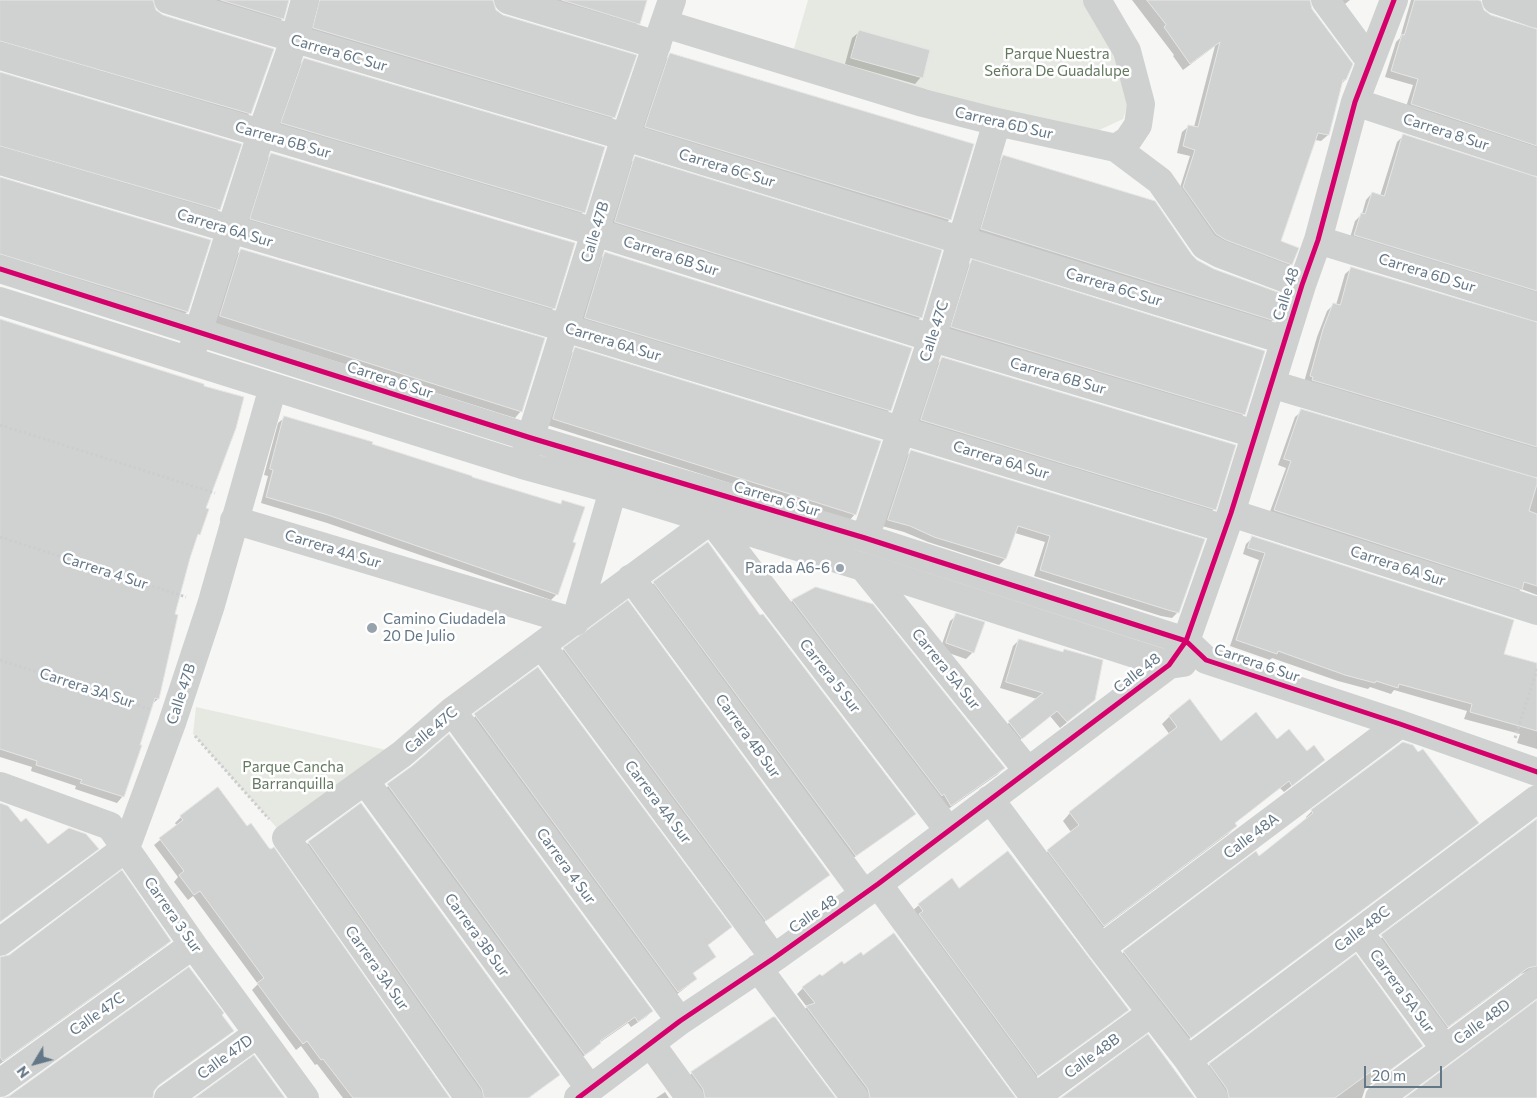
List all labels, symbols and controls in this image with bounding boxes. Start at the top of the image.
street label: Carrera 6C Sur [289,31,389,75]
park label: Parque Nuestra Señora De Guadalupe [984,45,1130,80]
street label: Carrera 6D Sur [953,103,1055,143]
street label: Carrera 8 Sur [1401,110,1491,154]
street label: Carrera 6B Sur [233,118,333,162]
street label: Carrera 6C Sur [677,145,777,191]
street label: Calle 47B [577,199,613,265]
street label: Carrera 6A Sur [175,205,275,251]
street label: Carrera 6B Sur [621,232,721,280]
street label: Carrera 6D Sur [1376,250,1478,296]
street label: Carrera 6C Sur [1064,264,1164,310]
street label: Calle 48 [1269,265,1303,323]
street label: Calle 47C [916,298,952,364]
street label: Carrera 6A Sur [563,319,663,365]
street label: Carrera 6B Sur [1008,354,1108,398]
street label: Carrera 6 Sur [345,358,435,402]
street label: Carrera 6A Sur [951,437,1051,483]
street label: Carrera 6 Sur [732,477,822,521]
street label: Carrera 4A Sur [283,526,383,572]
street label: Carrera 6A Sur [1348,542,1448,590]
street label: Carrera 4 Sur [60,549,150,593]
place label: Parada A6-6 [745,559,830,577]
marker: Parada A6-6 [834,562,846,574]
place label: Camino Ciudadela 20 De Julio [383,610,506,645]
marker: Camino Ciudadela 20 De Julio [365,621,379,635]
street label: Carrera 5A Sur [908,625,984,713]
street label: Carrera 5 Sur [796,635,864,717]
street label: Carrera 6 Sur [1212,640,1302,686]
street label: Calle 48 [1110,649,1164,697]
street label: Calle 47B [163,661,199,727]
street label: Carrera 3A Sur [37,664,137,712]
street label: Carrera 4B Sur [712,691,784,781]
street label: Calle 47C [401,703,461,757]
street label: Carrera 4A Sur [621,757,695,847]
park label: Parque Cancha Barranquilla [242,758,344,793]
street label: Calle 48A [1220,809,1282,863]
street label: Carrera 4 Sur [532,825,600,907]
street label: Carrera 3 Sur [140,873,206,957]
street label: Carrera 3B Sur [441,890,513,980]
street label: Calle 48 [785,891,841,937]
street label: Calle 48C [1331,902,1393,956]
street label: Carrera 3A Sur [341,922,413,1014]
street label: Carrera 5A Sur [1366,946,1438,1036]
street label: Calle 47C [66,988,128,1040]
street label: Calle 48D [1450,995,1514,1049]
street label: Calle 48B [1061,1030,1123,1082]
street label: Calle 47D [194,1031,256,1083]
north arrow [10,1038,60,1088]
scale bar [1367,1056,1444,1088]
text: N [13,1063,33,1082]
text: 20 m [1372,1066,1406,1084]

